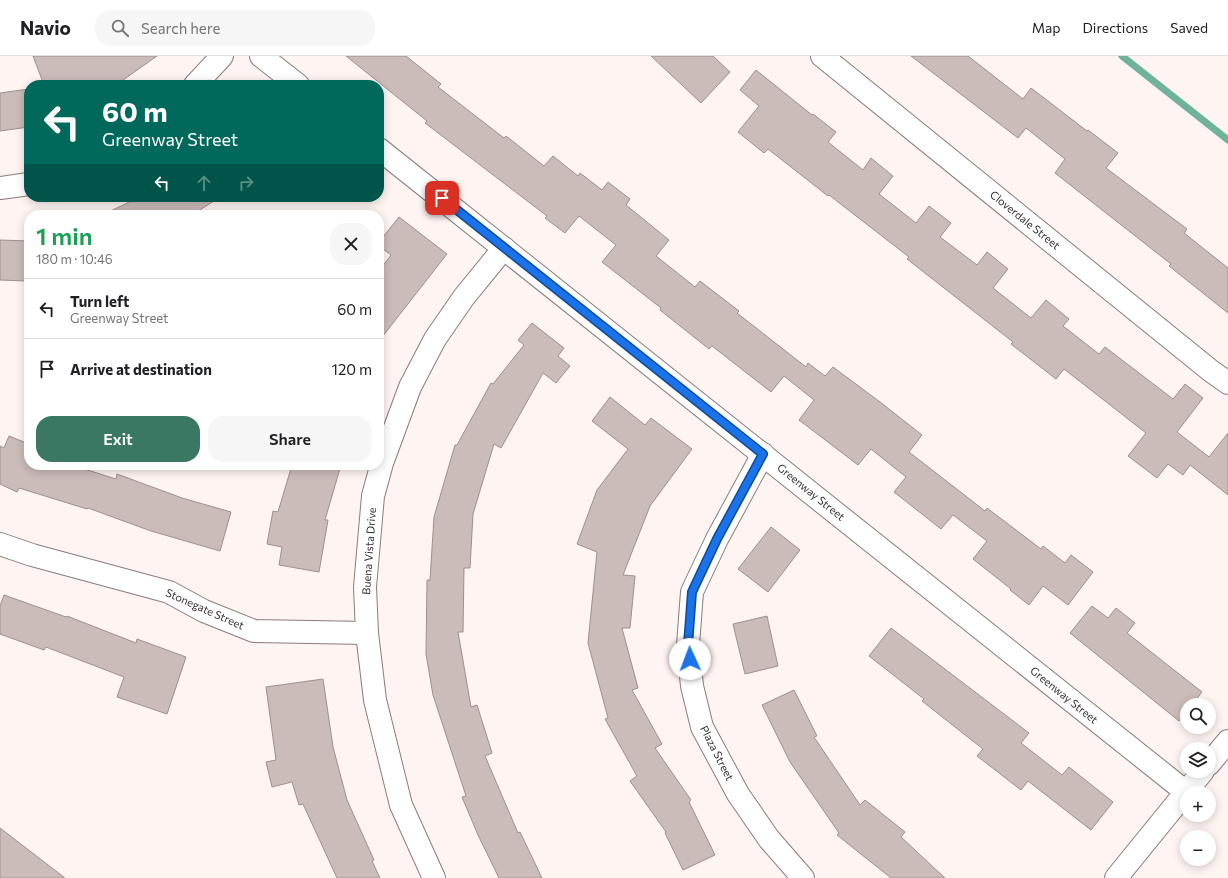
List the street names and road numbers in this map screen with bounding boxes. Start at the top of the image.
street label: Cloverdale Street [988,187,1063,252]
street label: Greenway Street [775,460,848,523]
street label: Buena Vista Drive [359,507,378,595]
street label: Stonegate Street [164,585,247,632]
street label: Greenway Street [1028,663,1101,726]
street label: Plaza Street [698,723,737,783]

